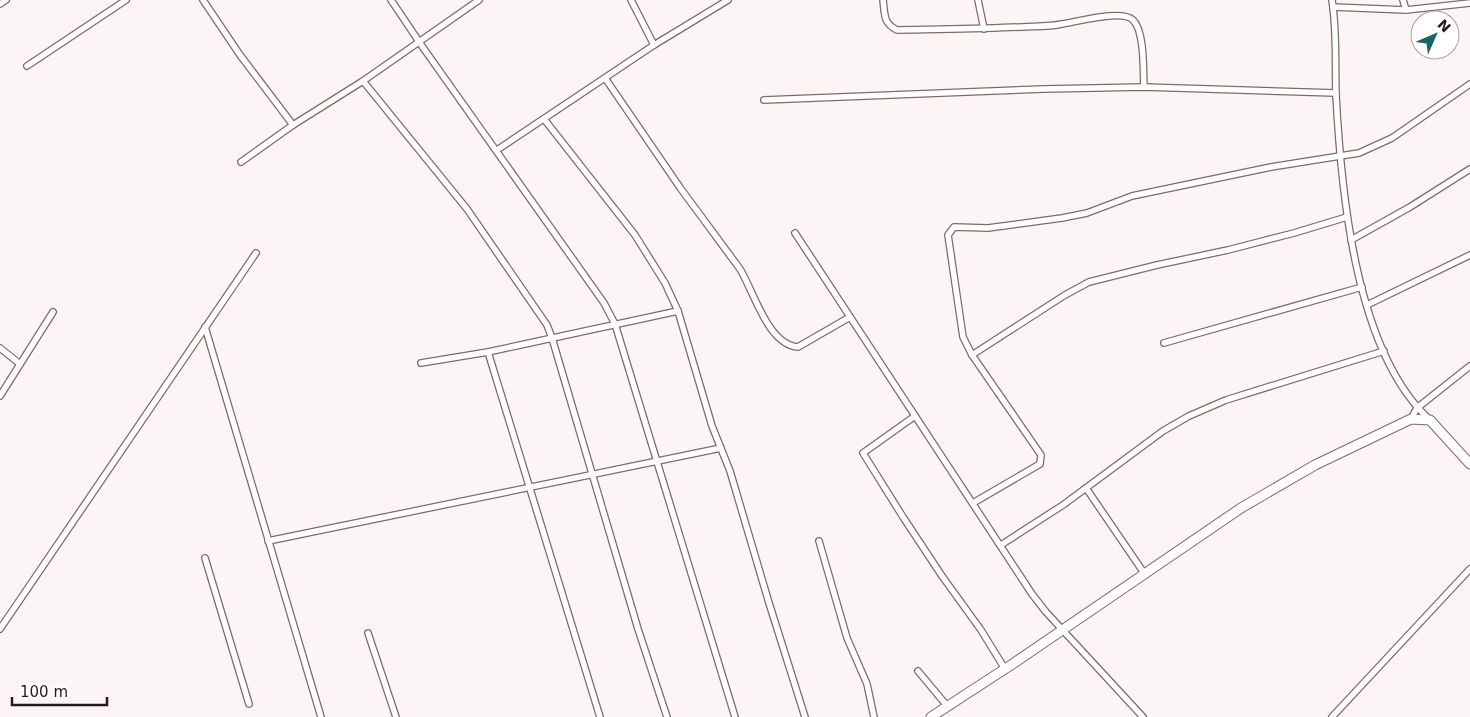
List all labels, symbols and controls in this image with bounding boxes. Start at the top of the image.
north arrow [1410,10,1460,60]
text: N [1434,16,1454,36]
scale bar [12,674,108,706]
text: 100 m [20,683,68,701]

